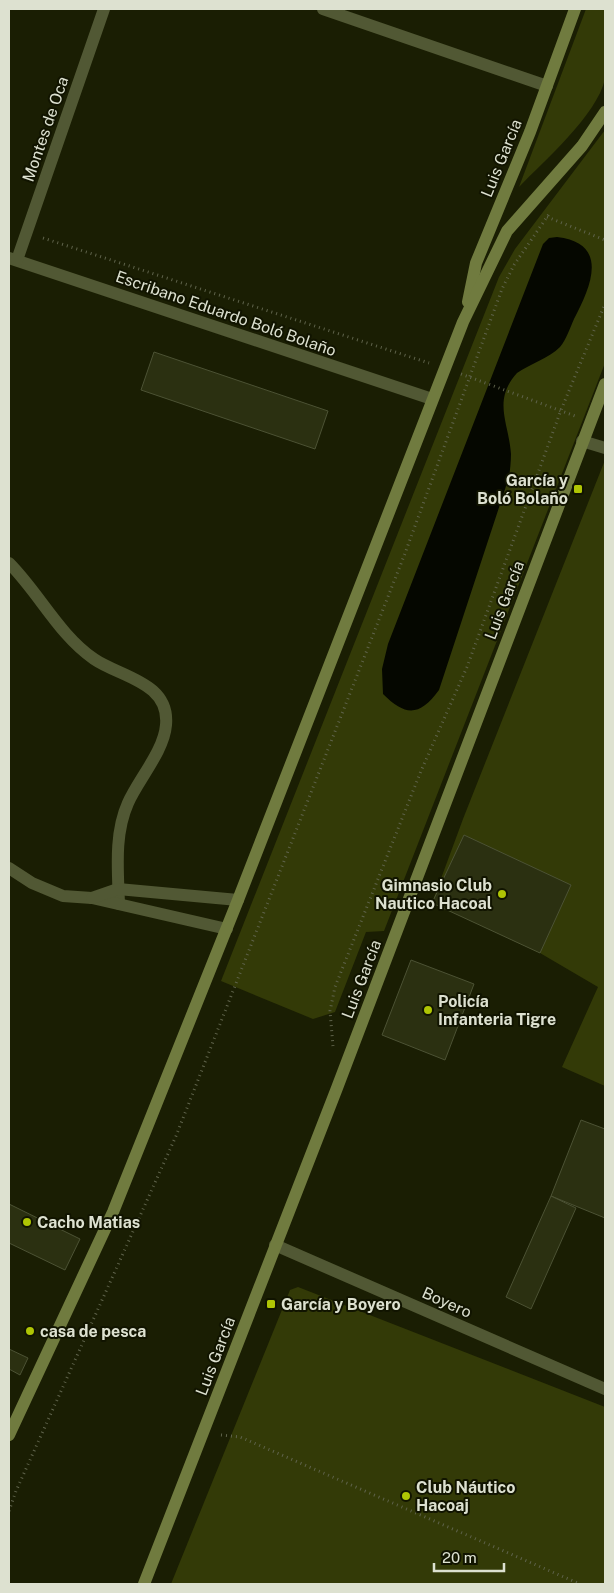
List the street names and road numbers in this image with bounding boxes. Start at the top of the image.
street label: Montes de Oca [19,74,72,184]
street label: Luis García [477,116,526,200]
street label: Escribano Eduardo Boló Bolaño [113,267,339,360]
street label: Luis García [481,558,528,642]
street label: Luis García [338,937,385,1021]
street label: Boyero [419,1283,475,1322]
street label: Luis García [192,1314,239,1398]

